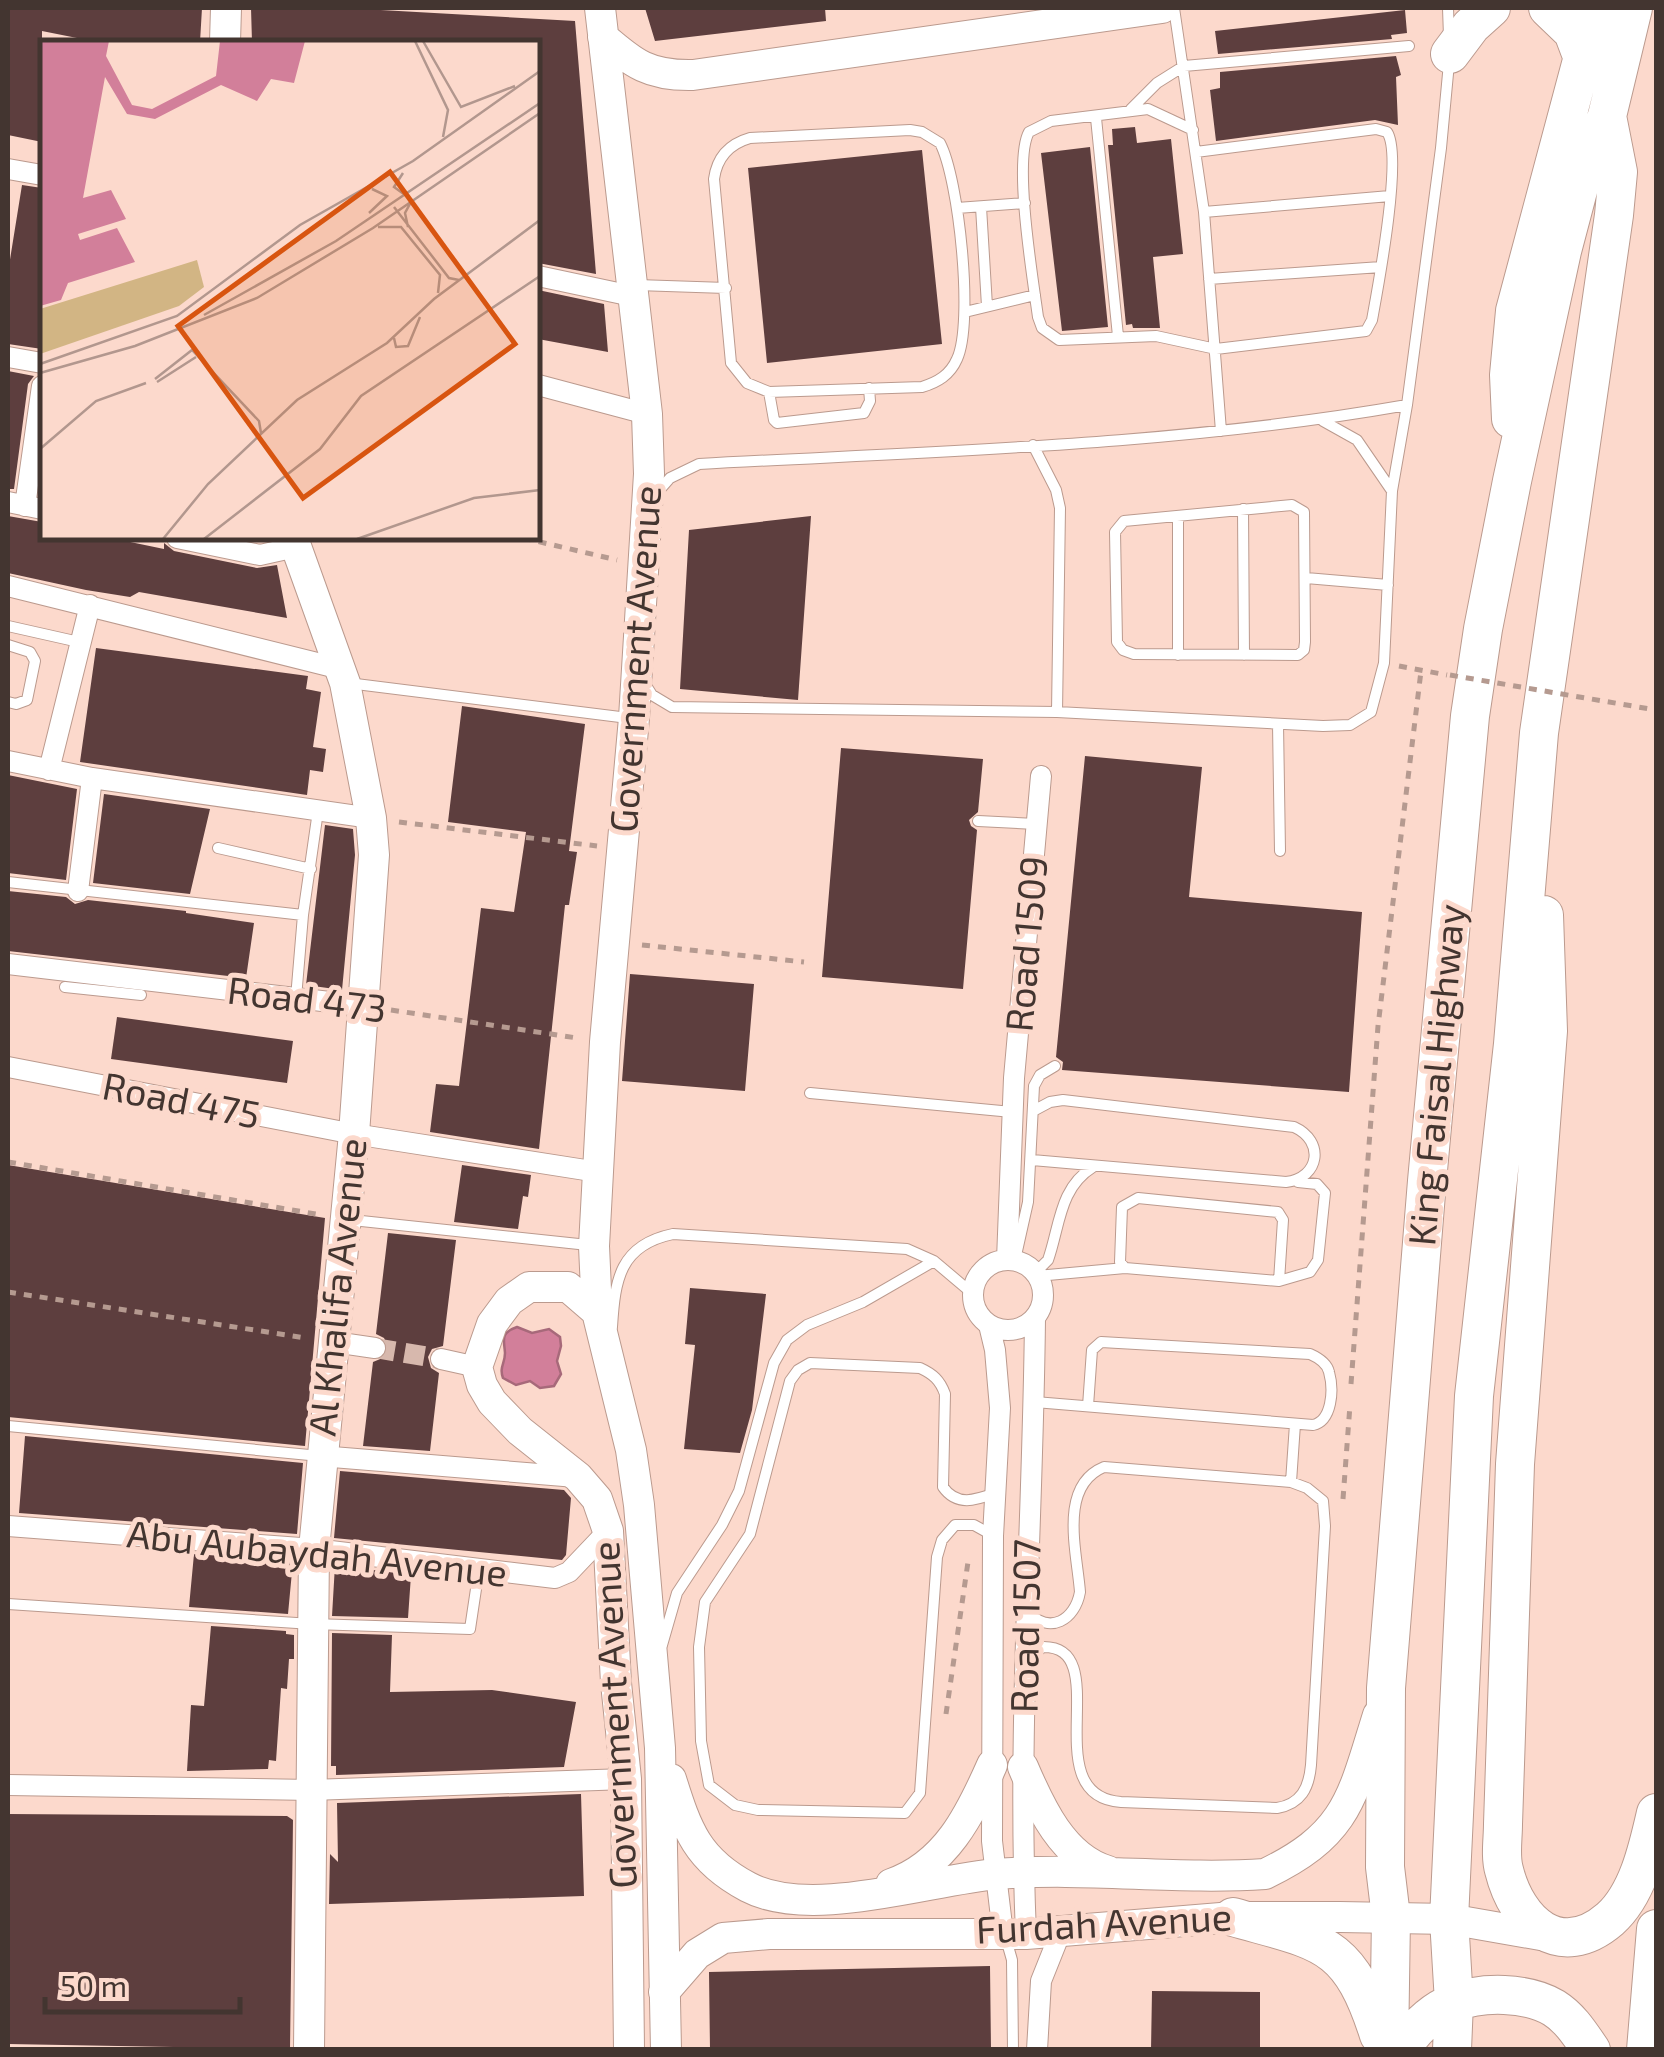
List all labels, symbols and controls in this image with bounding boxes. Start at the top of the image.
inset map [40,40,540,540]
street label: Government Avenue [599,484,669,834]
street label: Road 1509 [994,854,1056,1034]
street label: King Faisal Highway [1397,902,1473,1248]
street label: Road 473 [225,965,389,1031]
street label: Road 475 [99,1061,264,1137]
street label: Al Khalifa Avenue [298,1136,374,1438]
street label: Abu Aubaydah Avenue [125,1509,510,1595]
street label: Road 1507 [999,1539,1049,1713]
street label: Government Avenue [581,1540,645,1890]
street label: Furdah Avenue [975,1892,1233,1952]
scale bar [45,1952,240,2014]
text: 50 m [60,1967,127,2003]

